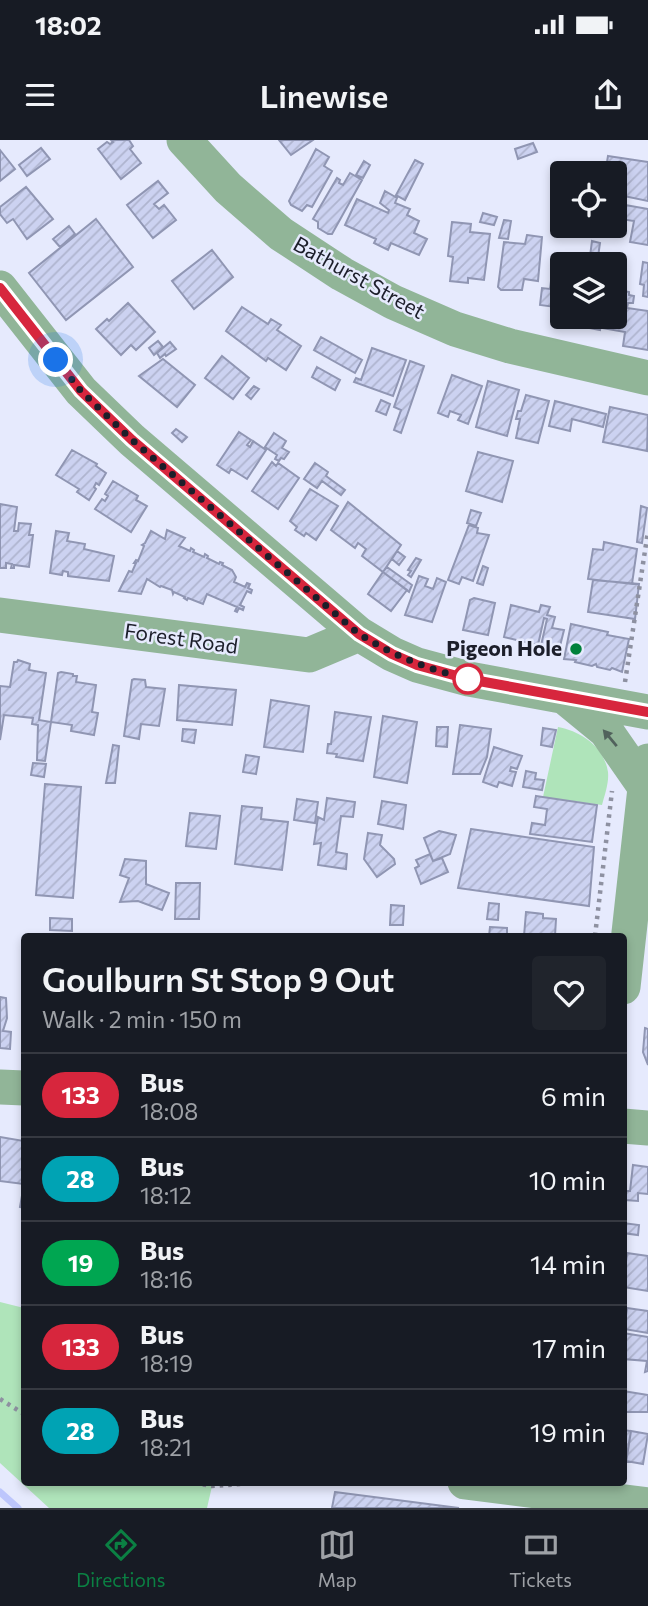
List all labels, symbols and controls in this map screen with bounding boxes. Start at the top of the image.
text: 18:02 [35,9,102,40]
text: Linewise [260,75,388,115]
icon: menu [21,76,59,114]
icon: share [589,76,627,114]
map controls [550,161,627,329]
button: locate [550,161,627,238]
street label: Bathurst Street [290,230,430,323]
button: layers [550,252,627,329]
your location [38,342,73,377]
street label: Forest Road [123,617,240,658]
place label: Pigeon Hole [446,635,562,660]
marker: Pigeon Hole [568,641,584,657]
unlabelled marker [453,664,483,694]
one-way arrow [603,729,618,747]
button: heart [532,956,606,1030]
text: Goulburn St Stop 9 Out [42,958,394,999]
text: Walk · 2 min · 150 m [42,1005,242,1033]
text: Bus [140,1066,184,1097]
text: 133 [61,1080,100,1109]
text: 6 min [541,1080,606,1111]
text: 18:08 [140,1097,198,1125]
text: Bus [140,1150,184,1181]
text: 28 [66,1164,95,1193]
text: 10 min [529,1164,606,1195]
text: 18:12 [140,1181,192,1209]
text: Bus [140,1234,184,1265]
text: 19 [68,1248,93,1277]
text: 14 min [530,1248,606,1279]
text: 18:16 [140,1265,193,1293]
text: Bus [140,1318,184,1349]
text: 133 [61,1332,100,1361]
text: 17 min [532,1332,606,1363]
text: 18:19 [140,1349,193,1377]
text: Bus [140,1402,184,1433]
text: 28 [66,1416,95,1445]
text: 19 min [530,1416,606,1447]
text: 18:21 [140,1433,192,1461]
tab: Directions [76,1526,165,1591]
tab: Map [318,1526,357,1591]
tab: Tickets [509,1526,572,1591]

